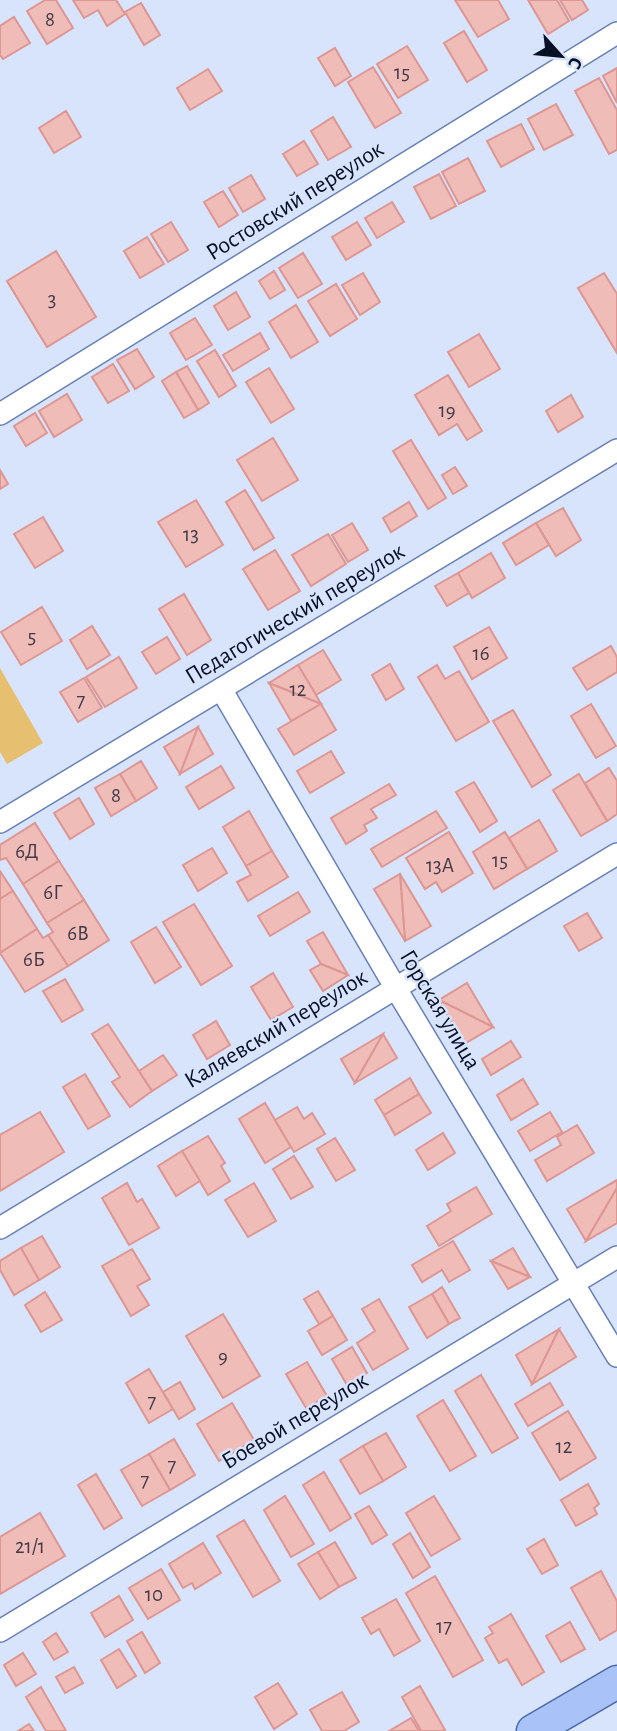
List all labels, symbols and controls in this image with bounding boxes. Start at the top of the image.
house number: 8 [45,9,55,30]
north arrow [526,21,596,91]
text: С [564,54,586,72]
house number: 15 [394,62,410,83]
street label: Ростовский переулок [202,137,388,265]
house number: 3 [48,289,56,310]
house number: 19 [438,400,456,421]
house number: 13 [183,524,199,545]
street label: Педагогический переулок [181,539,409,689]
house number: 5 [28,626,36,647]
house number: 16 [472,643,490,664]
house number: 12 [290,679,306,700]
house number: 7 [77,690,86,711]
house number: 8 [111,785,121,806]
house number: 6Д [15,841,39,862]
house number: 15 [492,850,508,871]
house number: 13А [426,855,454,876]
house number: 6Г [43,882,63,903]
house number: 6В [67,923,89,944]
street label: Горская улица [395,946,485,1074]
house number: 6Б [23,949,45,970]
street label: Каляевский переулок [180,965,372,1093]
house number: 9 [218,1346,228,1367]
street label: Боевой переулок [218,1368,372,1474]
house number: 7 [148,1391,157,1412]
house number: 12 [556,1436,572,1457]
house number: 7 [168,1455,177,1476]
house number: 7 [141,1470,150,1491]
house number: 21/1 [15,1536,45,1557]
house number: 10 [145,1584,163,1605]
house number: 17 [436,1616,452,1637]

